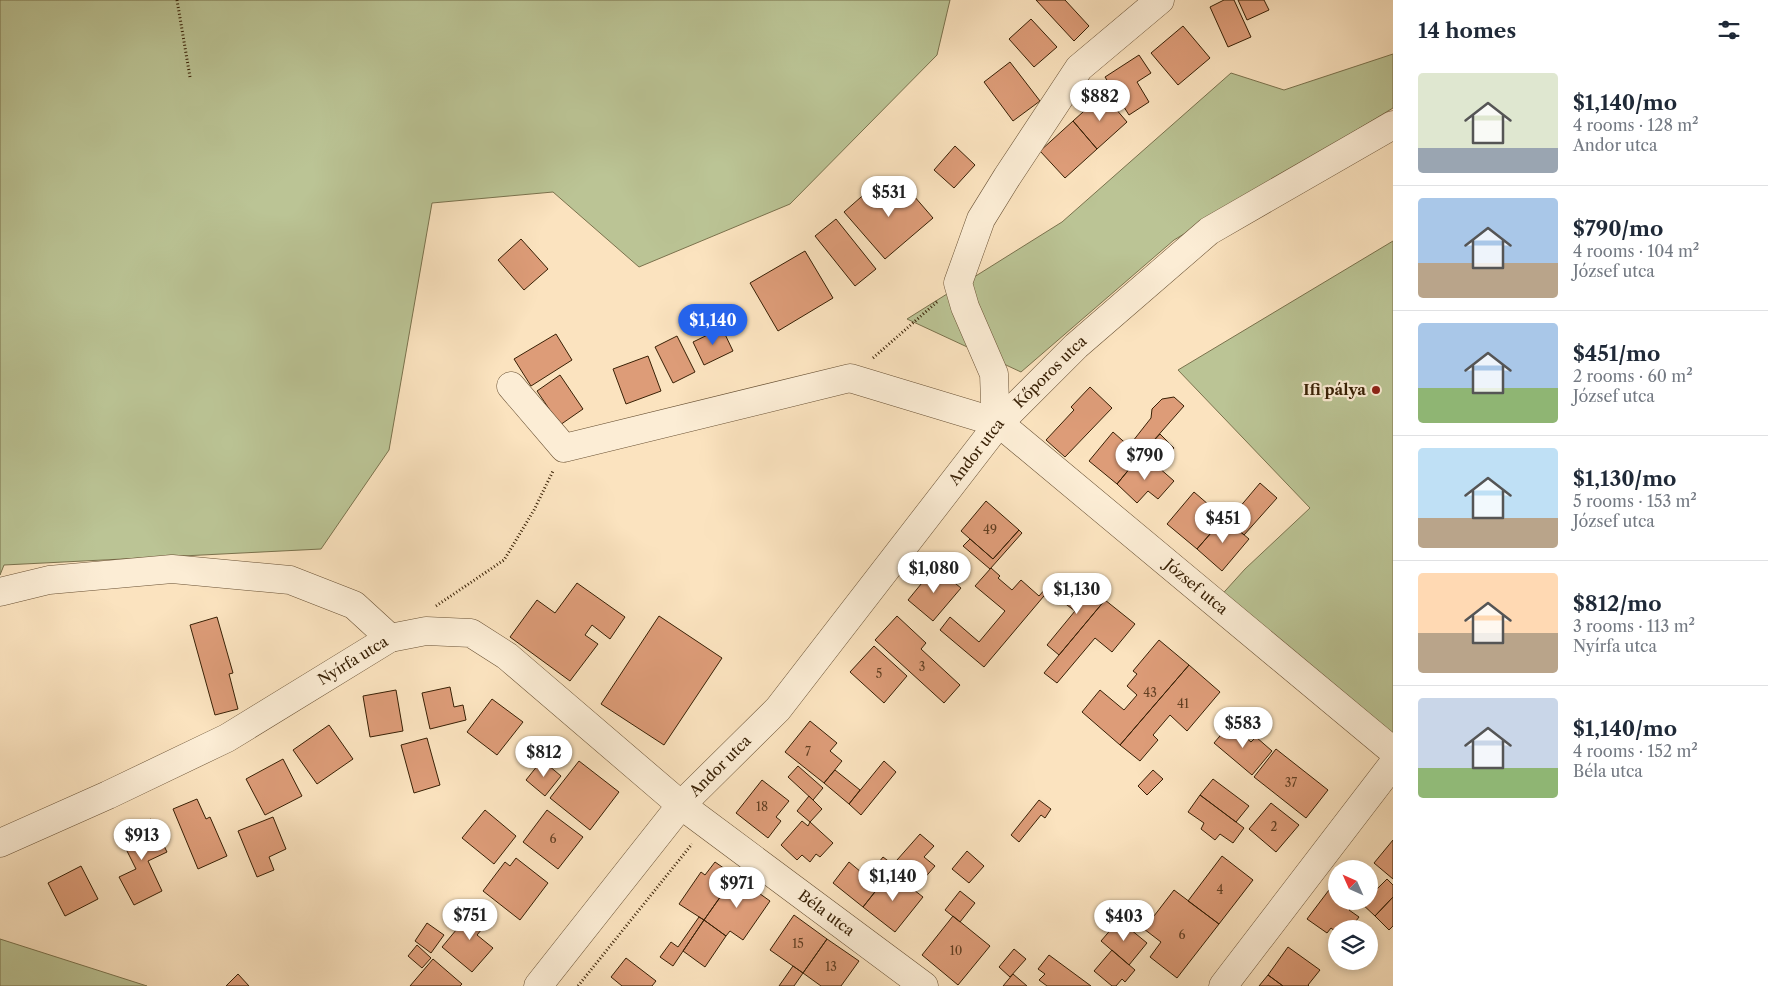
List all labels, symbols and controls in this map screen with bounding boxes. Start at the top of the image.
icon: filters [1715,16,1743,44]
text: 14 homes [1418,18,1516,43]
pin: $882 [1070,80,1130,122]
text: $882 [1081,86,1119,106]
text: $1,140/mo [1573,90,1677,115]
icon: home [1458,93,1518,153]
text: 4 rooms · 128 m² [1573,115,1699,135]
text: Andor utca [1573,135,1657,155]
pin: $531 [859,176,919,218]
text: $531 [872,182,906,202]
text: $790/mo [1573,216,1663,241]
icon: home [1458,218,1518,278]
text: 4 rooms · 104 m² [1573,241,1699,261]
text: József utca [1573,261,1655,281]
pin: $1,140 [672,304,754,346]
text: $1,140 [689,310,737,330]
street label: Kőporos utca [1010,331,1090,412]
text: $451/mo [1573,341,1660,366]
icon: home [1458,343,1518,403]
text: 2 rooms · 60 m² [1573,366,1693,386]
place label: Ifi pálya [1303,380,1366,399]
marker: Ifi pálya [1370,384,1382,396]
text: József utca [1573,386,1655,406]
street label: Andor utca [944,414,1008,490]
pin: $790 [1115,438,1175,481]
text: $790 [1126,445,1164,465]
text: $1,130/mo [1573,466,1676,491]
icon: home [1458,468,1518,528]
text: 5 rooms · 153 m² [1573,491,1697,511]
pin: $451 [1193,502,1253,544]
text: $451 [1206,508,1240,528]
text: József utca [1573,511,1655,531]
house number: 49 [983,522,997,537]
pin: $1,080 [893,552,975,594]
street label: József utca [1159,553,1232,619]
text: $1,080 [909,558,959,578]
pin: $1,130 [1036,572,1118,615]
text: $1,130 [1054,579,1100,599]
text: $812/mo [1573,591,1662,616]
icon: home [1458,593,1518,653]
text: 3 rooms · 113 m² [1573,616,1695,636]
street label: Nyírfa utca [314,632,391,689]
text: Nyírfa utca [1573,636,1657,656]
house number: 3 [919,659,925,674]
house number: 5 [876,666,882,681]
house number: 43 [1143,685,1157,700]
house number: 41 [1177,696,1189,711]
pin: $583 [1213,706,1273,749]
text: $583 [1225,713,1261,733]
text: $1,140/mo [1573,716,1677,741]
icon: home [1458,718,1518,778]
street label: Andor utca [684,731,755,801]
pin: $812 [514,736,574,778]
text: 4 rooms · 152 m² [1573,741,1698,761]
text: $812 [526,742,562,762]
house number: 7 [805,744,811,759]
text: Béla utca [1573,761,1643,781]
house number: 37 [1285,775,1297,790]
house number: 18 [756,799,768,814]
pin: $913 [112,818,172,861]
house number: 2 [1271,819,1278,834]
text: $913 [125,825,159,845]
house number: 6 [549,831,557,846]
pin: $1,140 [852,860,934,902]
north arrow [1328,860,1378,910]
map controls [1328,860,1378,970]
pin: $971 [707,866,767,909]
text: $1,140 [869,866,917,886]
text: $971 [720,873,754,893]
house number: 4 [1217,882,1224,897]
street label: Béla utca [795,886,859,940]
pin: $751 [440,898,500,941]
pin: $403 [1094,900,1154,942]
text: $751 [453,905,487,925]
text: $403 [1105,906,1143,926]
button: layers [1328,920,1378,970]
house number: 6 [1178,927,1186,942]
house number: 15 [792,936,804,951]
house number: 10 [950,943,962,958]
house number: 13 [825,959,837,974]

